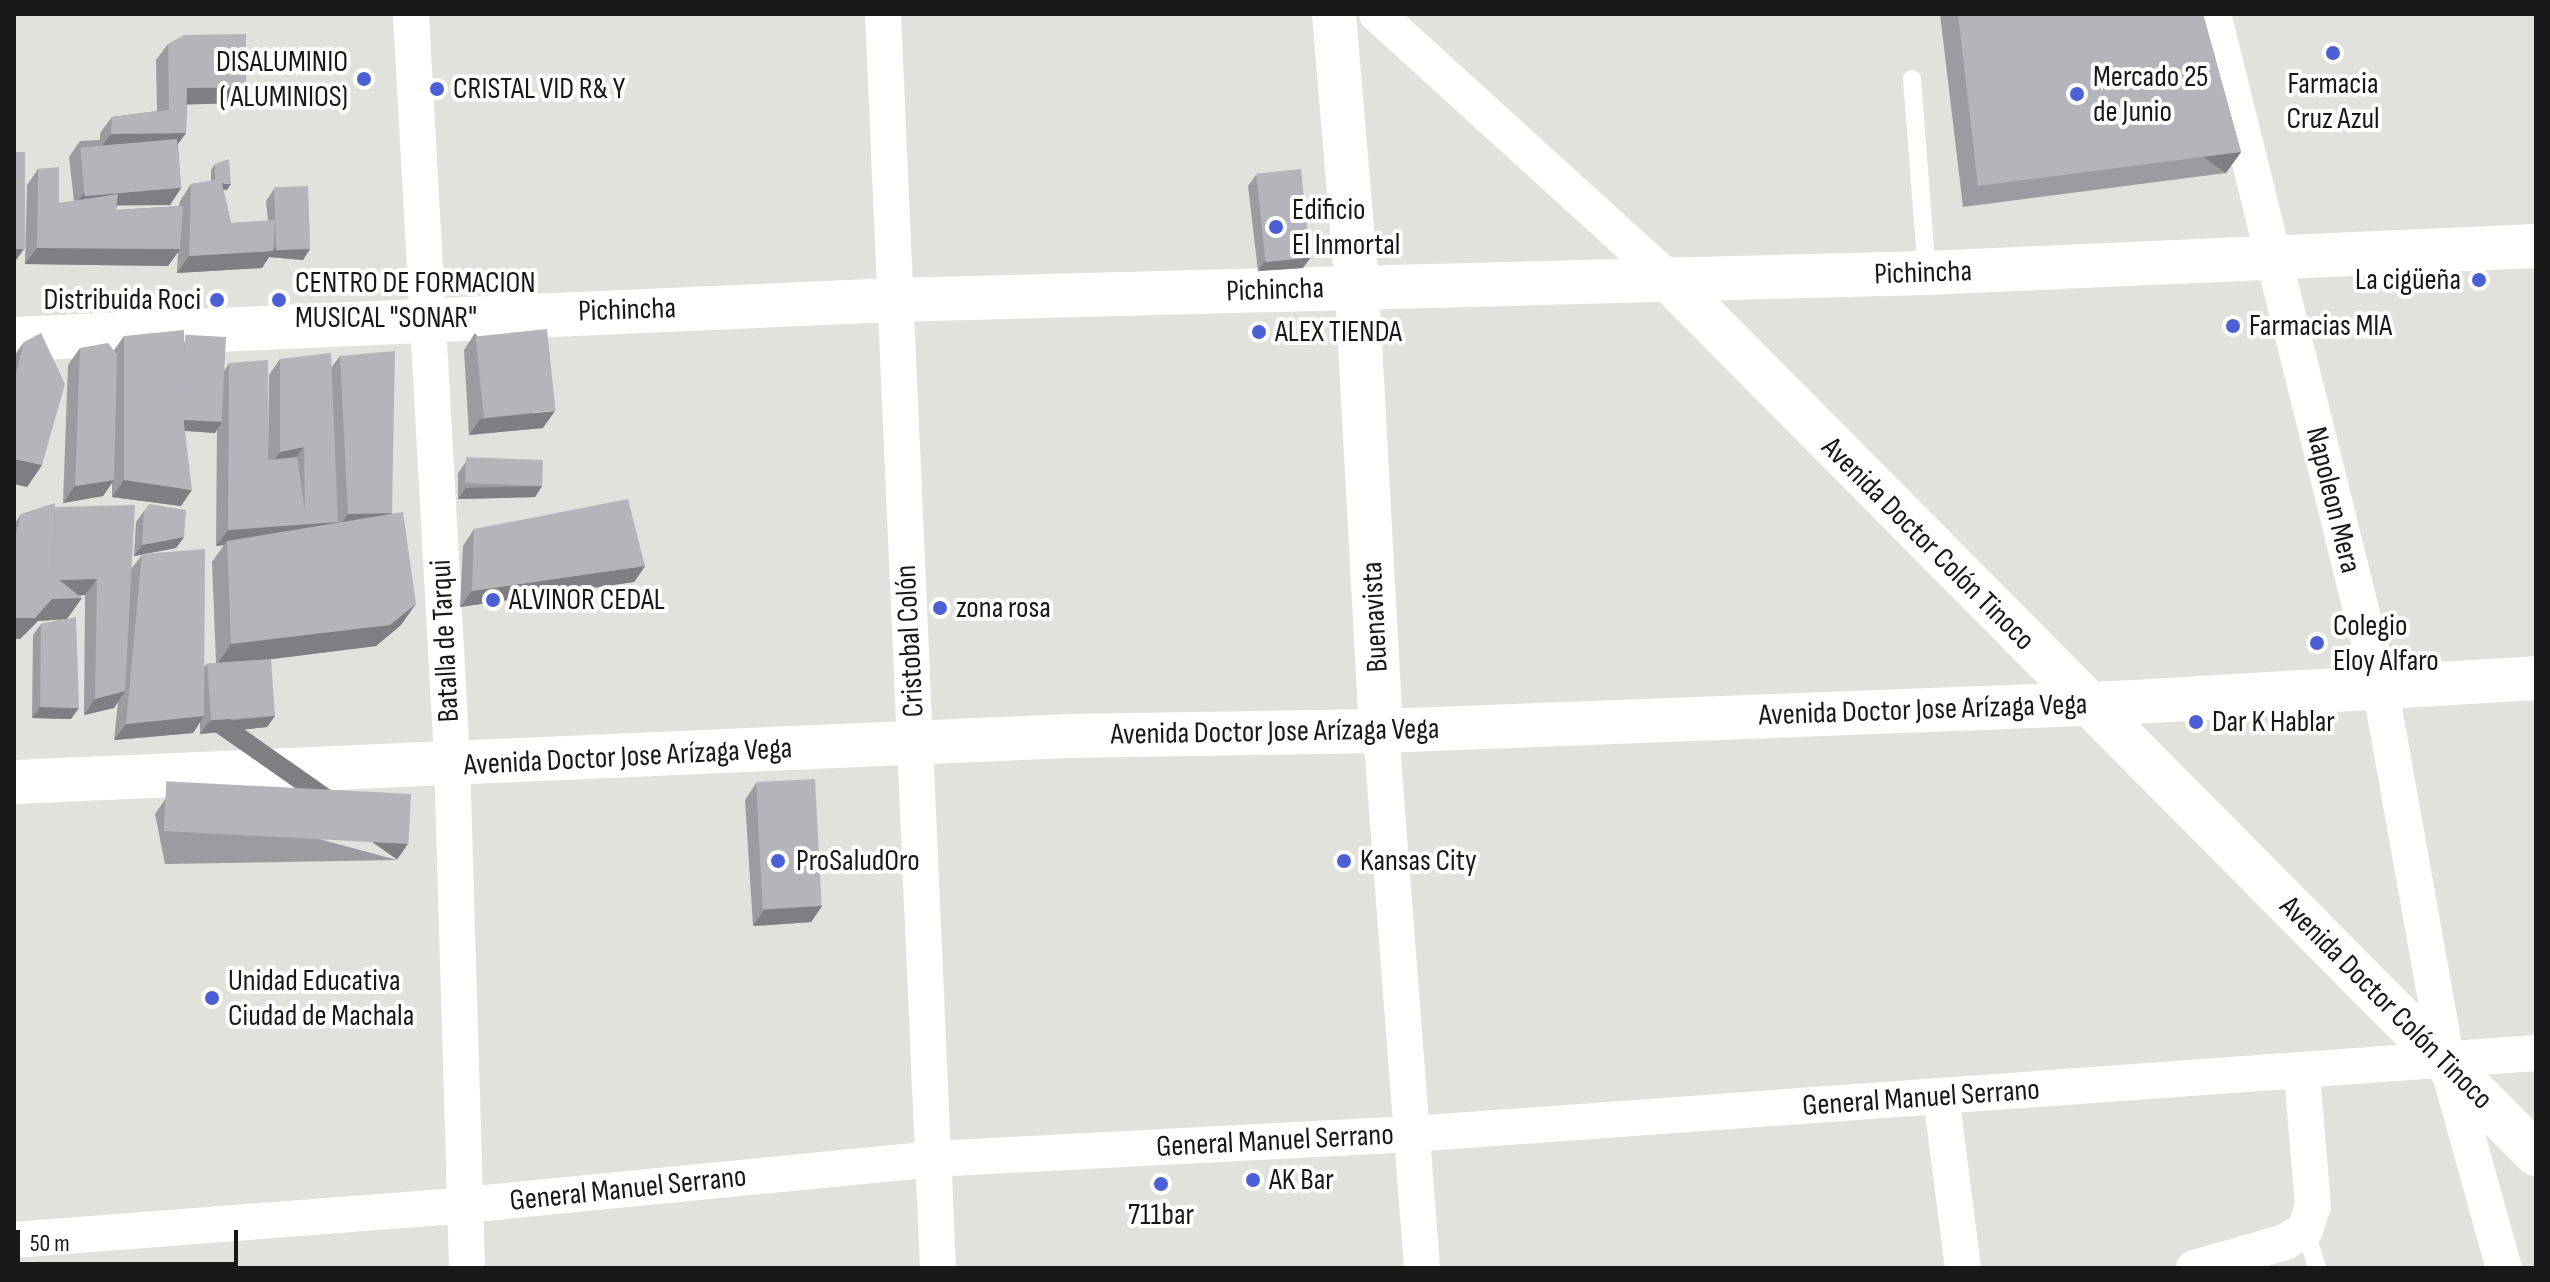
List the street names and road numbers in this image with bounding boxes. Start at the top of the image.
street label: Pichincha [1873,253,1973,293]
street label: Pichincha [1225,270,1325,310]
street label: Pichincha [577,290,677,330]
street label: Napoleon Mera [2298,423,2368,577]
street label: Avenida Doctor Colón Tinoco [1814,430,2042,658]
street label: Batalla de Tarqui [423,559,467,723]
street label: Buenavista [1354,561,1396,673]
street label: Cristobal Colón [888,564,932,718]
street label: Avenida Doctor Jose Arízaga Vega [1758,686,2088,734]
street label: Avenida Doctor Jose Arízaga Vega [1110,711,1440,753]
street label: Avenida Doctor Jose Arízaga Vega [463,730,793,784]
street label: Avenida Doctor Colón Tinoco [2272,889,2500,1117]
street label: General Manuel Serrano [1801,1072,2041,1124]
street label: General Manuel Serrano [1155,1117,1395,1165]
street label: General Manuel Serrano [508,1159,748,1219]

